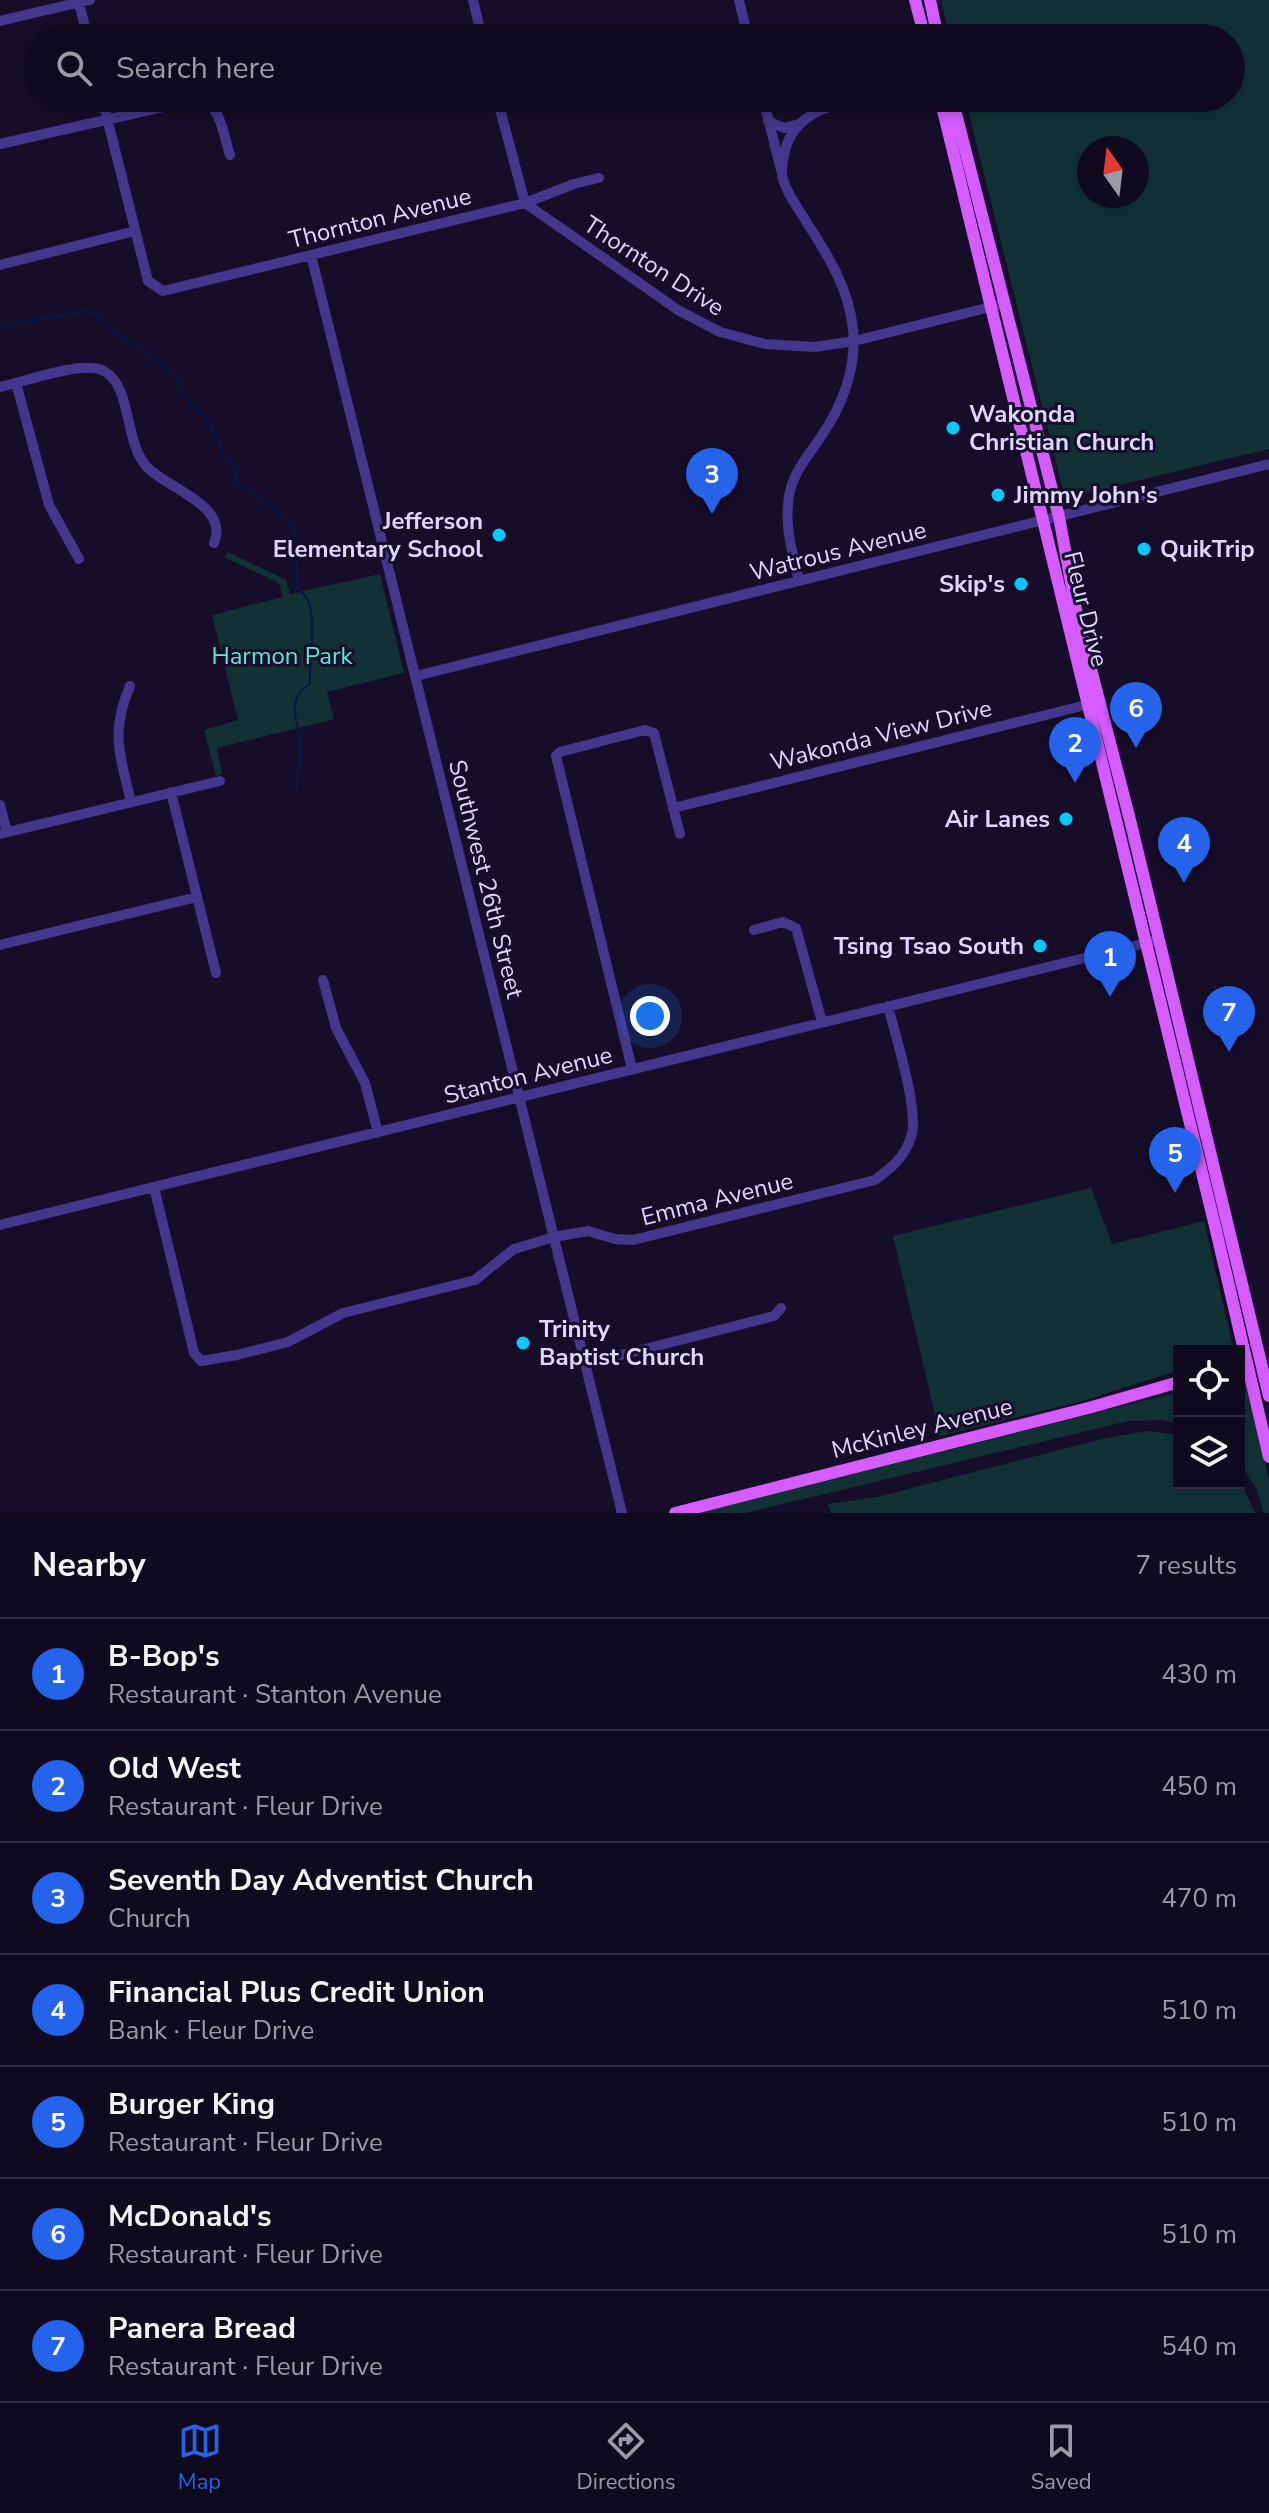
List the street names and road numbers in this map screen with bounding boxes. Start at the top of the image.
street label: Thornton Avenue [286,180,474,256]
street label: Thornton Drive [577,208,731,324]
street label: Watrous Avenue [746,514,930,588]
street label: Fleur Drive [1056,548,1116,670]
street label: Wakonda View Drive [767,692,995,778]
street label: Southwest 26th Street [441,756,531,1002]
street label: Stanton Avenue [440,1039,616,1111]
street label: Emma Avenue [638,1165,796,1233]
street label: McKinley Avenue [828,1390,1016,1466]

